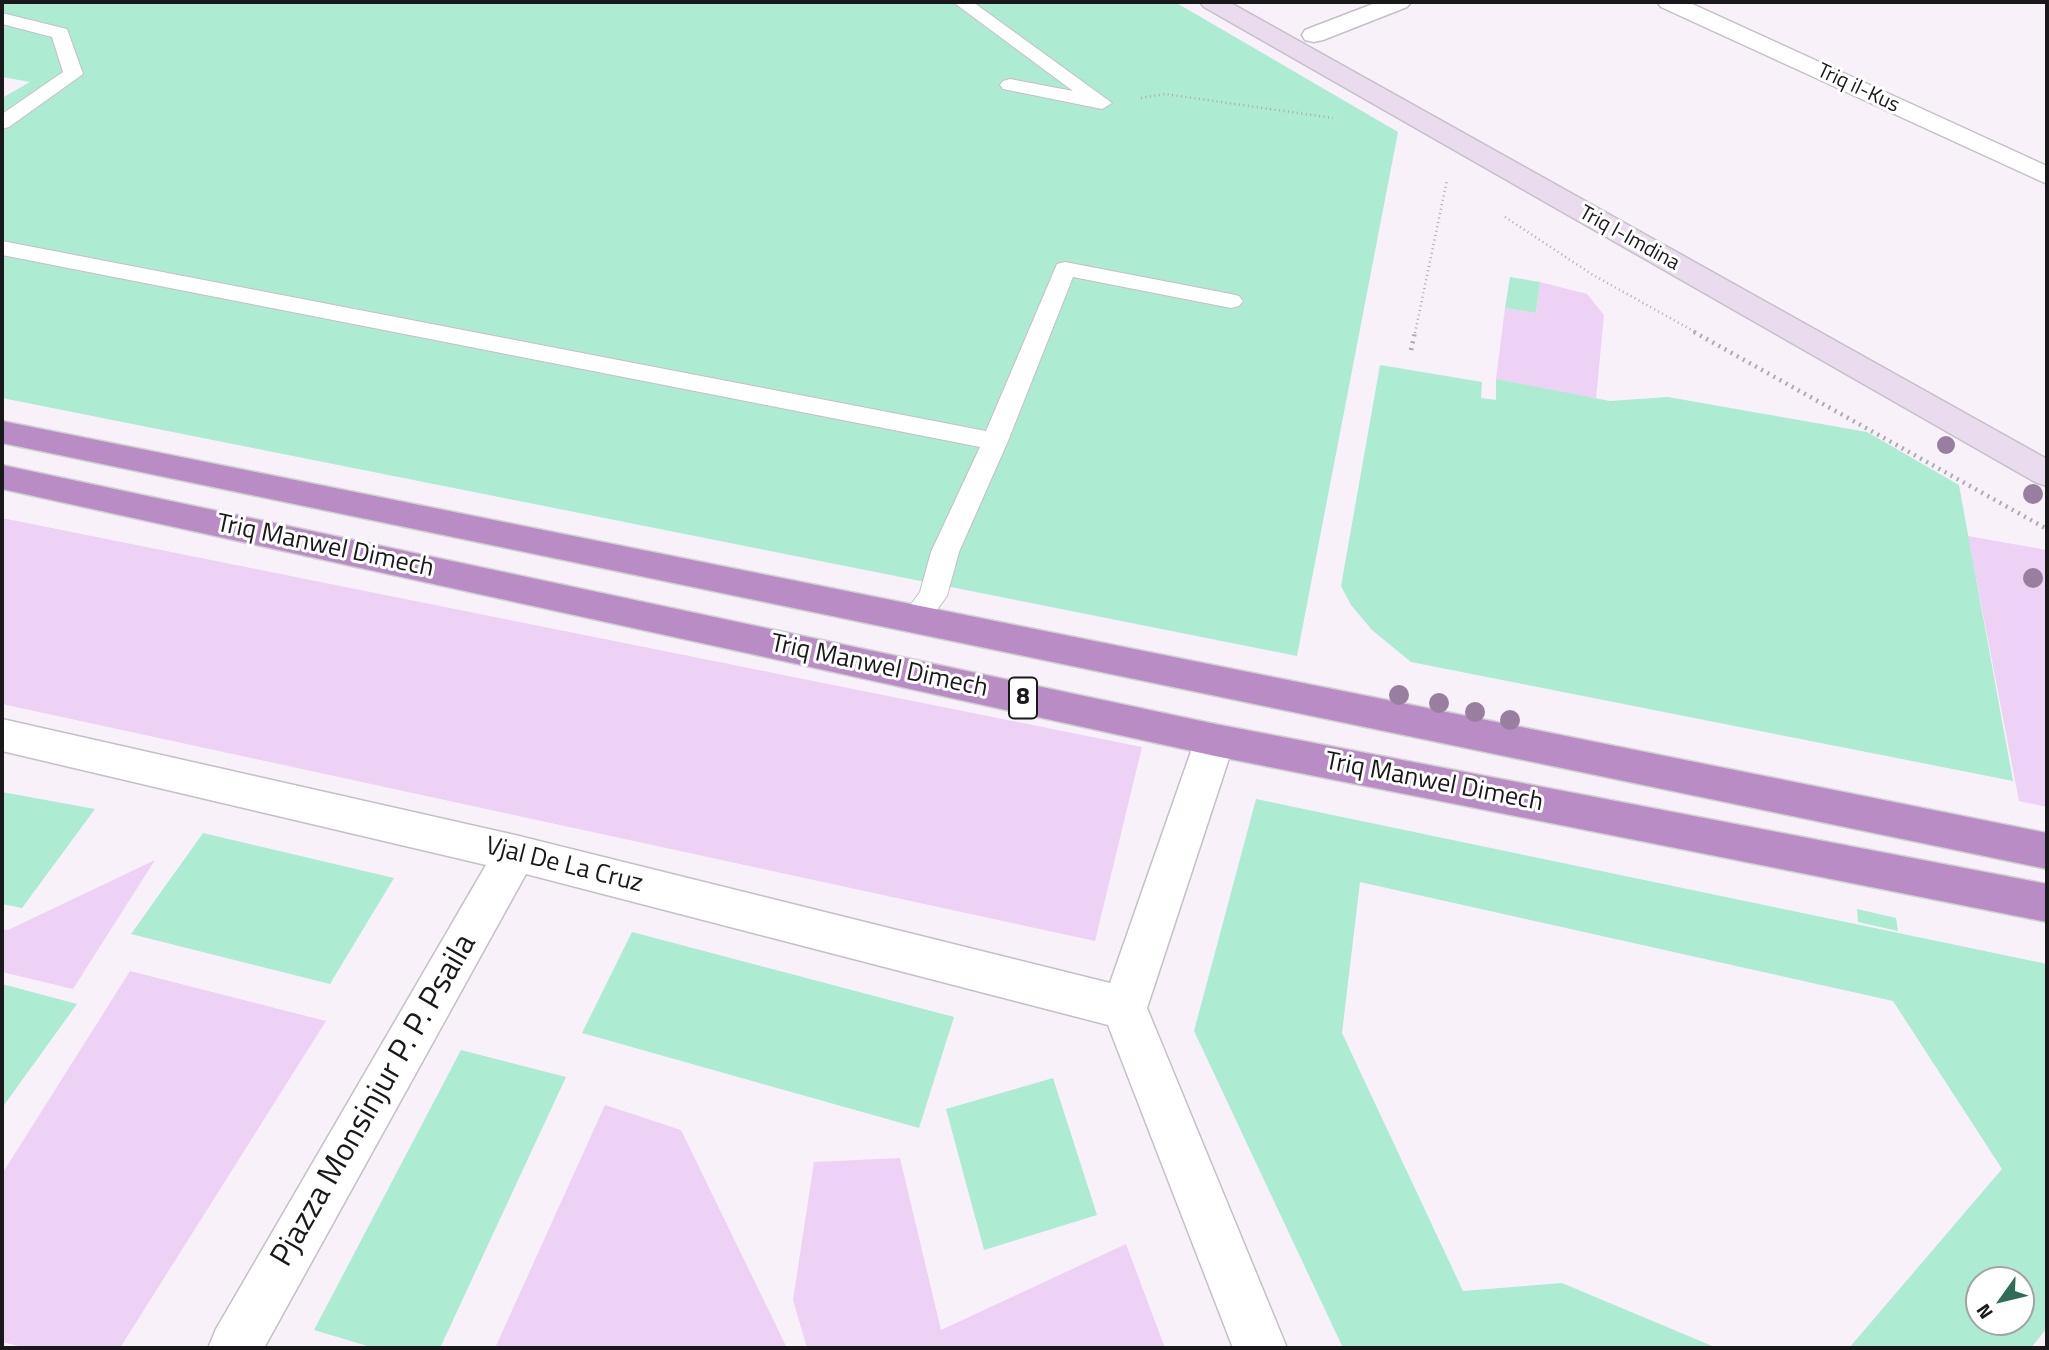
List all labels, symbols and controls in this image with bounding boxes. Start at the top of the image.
street label: Triq il-Kus [1813,59,1903,119]
street label: Triq l-Imdina [1574,201,1684,277]
street label: Triq Manwel Dimech [213,509,437,585]
street label: Triq Manwel Dimech [767,629,991,705]
road number: 8 [1009,678,1037,718]
street label: Triq Manwel Dimech [1322,747,1546,819]
street label: Vjal De La Cruz [482,831,646,901]
street label: Pjazza Monsinjur P. P. Psaila [264,928,486,1274]
north arrow [1965,1266,2035,1336]
text: N [1968,1298,2000,1325]

